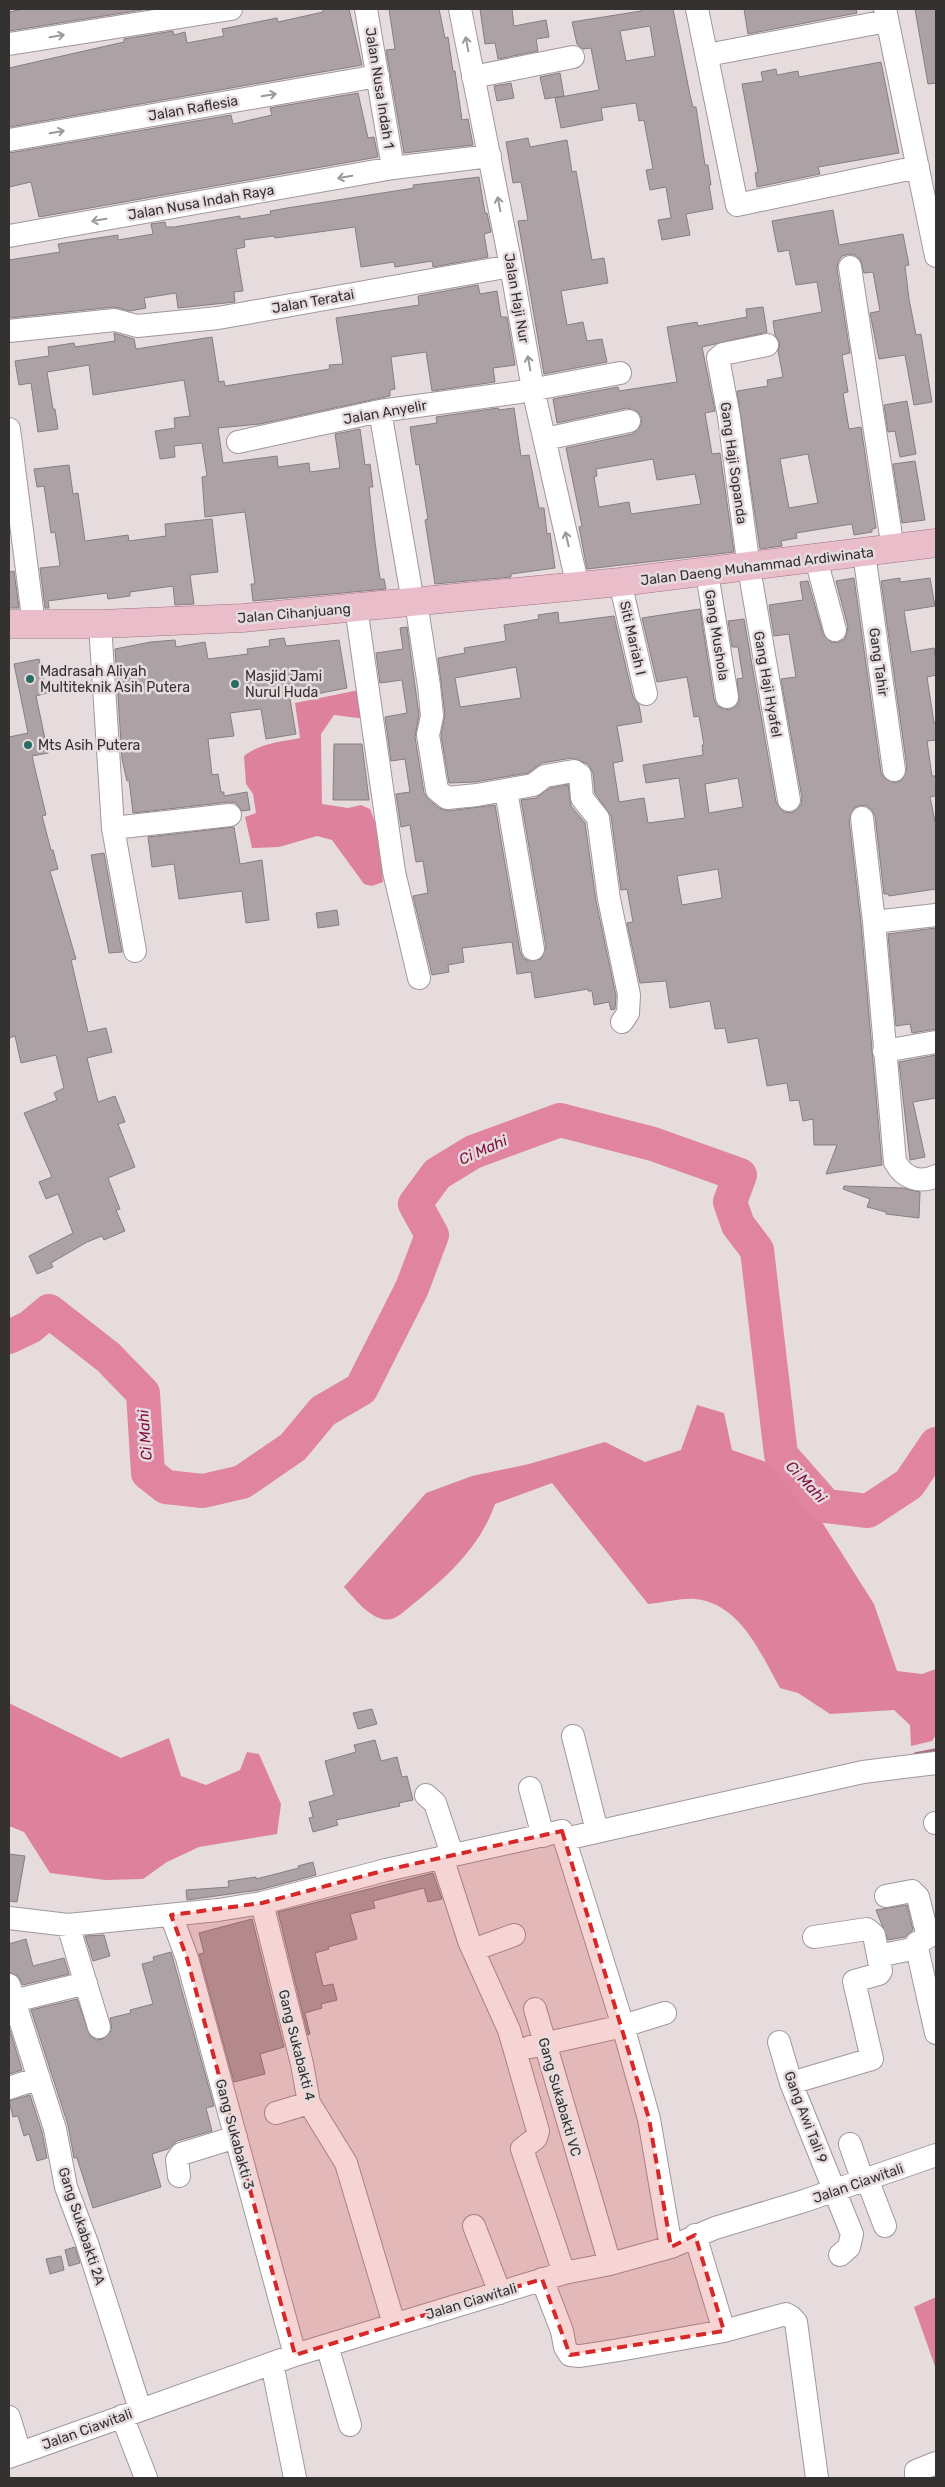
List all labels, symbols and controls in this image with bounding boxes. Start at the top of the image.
street label: Jalan Nusa Indah 1 [362,26,397,150]
one-way arrow [49,31,65,41]
one-way arrow [461,37,471,53]
one-way arrow [260,90,276,100]
street label: Jalan Raflesia [147,92,239,125]
one-way arrow [48,126,64,136]
one-way arrow [338,172,354,182]
street label: Jalan Nusa Indah Raya [127,181,276,224]
one-way arrow [494,196,503,212]
one-way arrow [91,216,107,226]
street label: Jalan Haji Nur [500,252,533,345]
street label: Jalan Teratai [271,286,356,317]
one-way arrow [523,356,533,372]
street label: Jalan Anyelir [342,397,429,428]
street label: Gang Haji Sopanda [717,401,750,525]
one-way arrow [562,532,571,548]
street label: Jalan Daeng Muhammad Ardiwinata [639,544,875,589]
street label: Gang Mushola [701,588,732,682]
street label: Siti Mariah I [616,599,649,677]
street label: Jalan Cihanjuang [237,600,351,627]
street label: Gang Tahir [865,627,892,698]
street label: Gang Haji Hyafel [750,630,785,738]
place label: Madrasah Aliyah Multiteknik Asih Putera [40,663,190,696]
place label: Masjid Jami Nurul Huda [245,668,322,701]
marker: Madrasah Aliyah Multiteknik Asih Putera [24,673,36,685]
marker: Masjid Jami Nurul Huda [229,678,241,690]
place label: Mts Asih Putera [38,737,140,754]
marker: Mts Asih Putera [22,739,34,751]
water label: Ci Mahi [456,1131,510,1169]
water label: Ci Mahi [134,1409,156,1461]
water label: Ci Mahi [782,1457,830,1507]
street label: Gang Sukabakti 4 [275,1988,319,2103]
street label: Gang Sukabakti VC [534,2036,585,2159]
street label: Gang Awi Tali 9 [780,2069,831,2166]
street label: Gang Sukabakti 3 [212,2077,257,2191]
street label: Jalan Ciawitali [811,2160,906,2207]
street label: Gang Sukabakti 2A [54,2165,109,2288]
street label: Jalan Ciawitali [423,2280,519,2323]
street label: Jalan Ciawitali [40,2405,135,2454]

